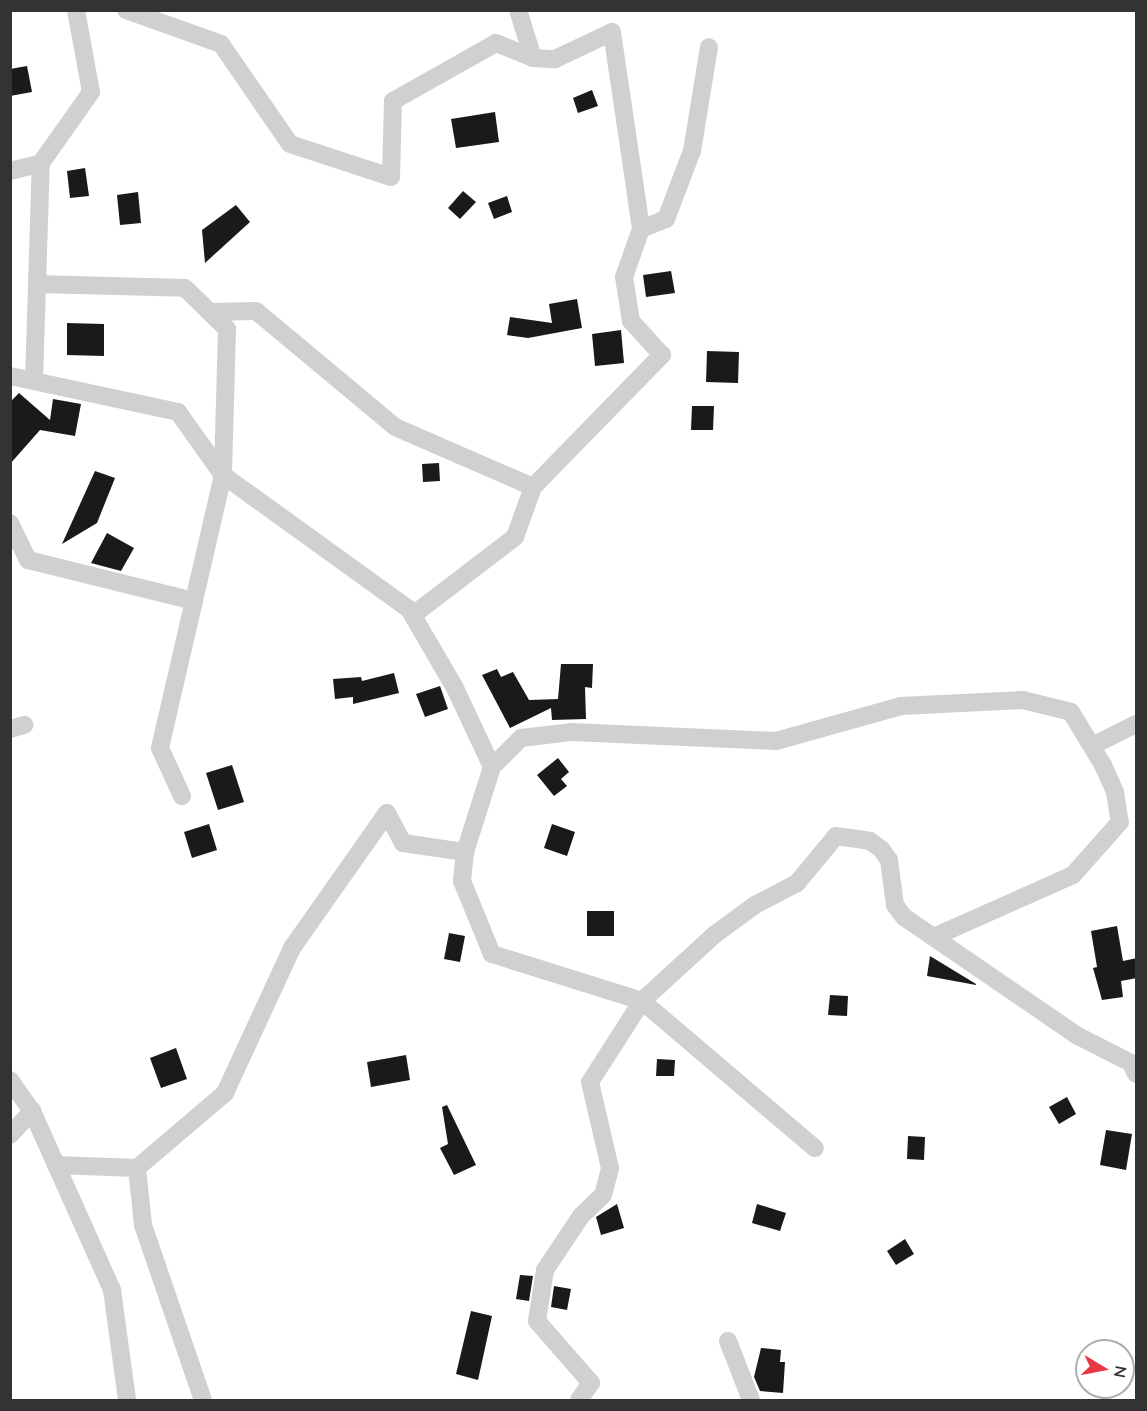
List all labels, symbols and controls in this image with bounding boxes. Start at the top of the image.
north arrow [1075,1339,1135,1399]
text: N [1110,1364,1132,1379]

